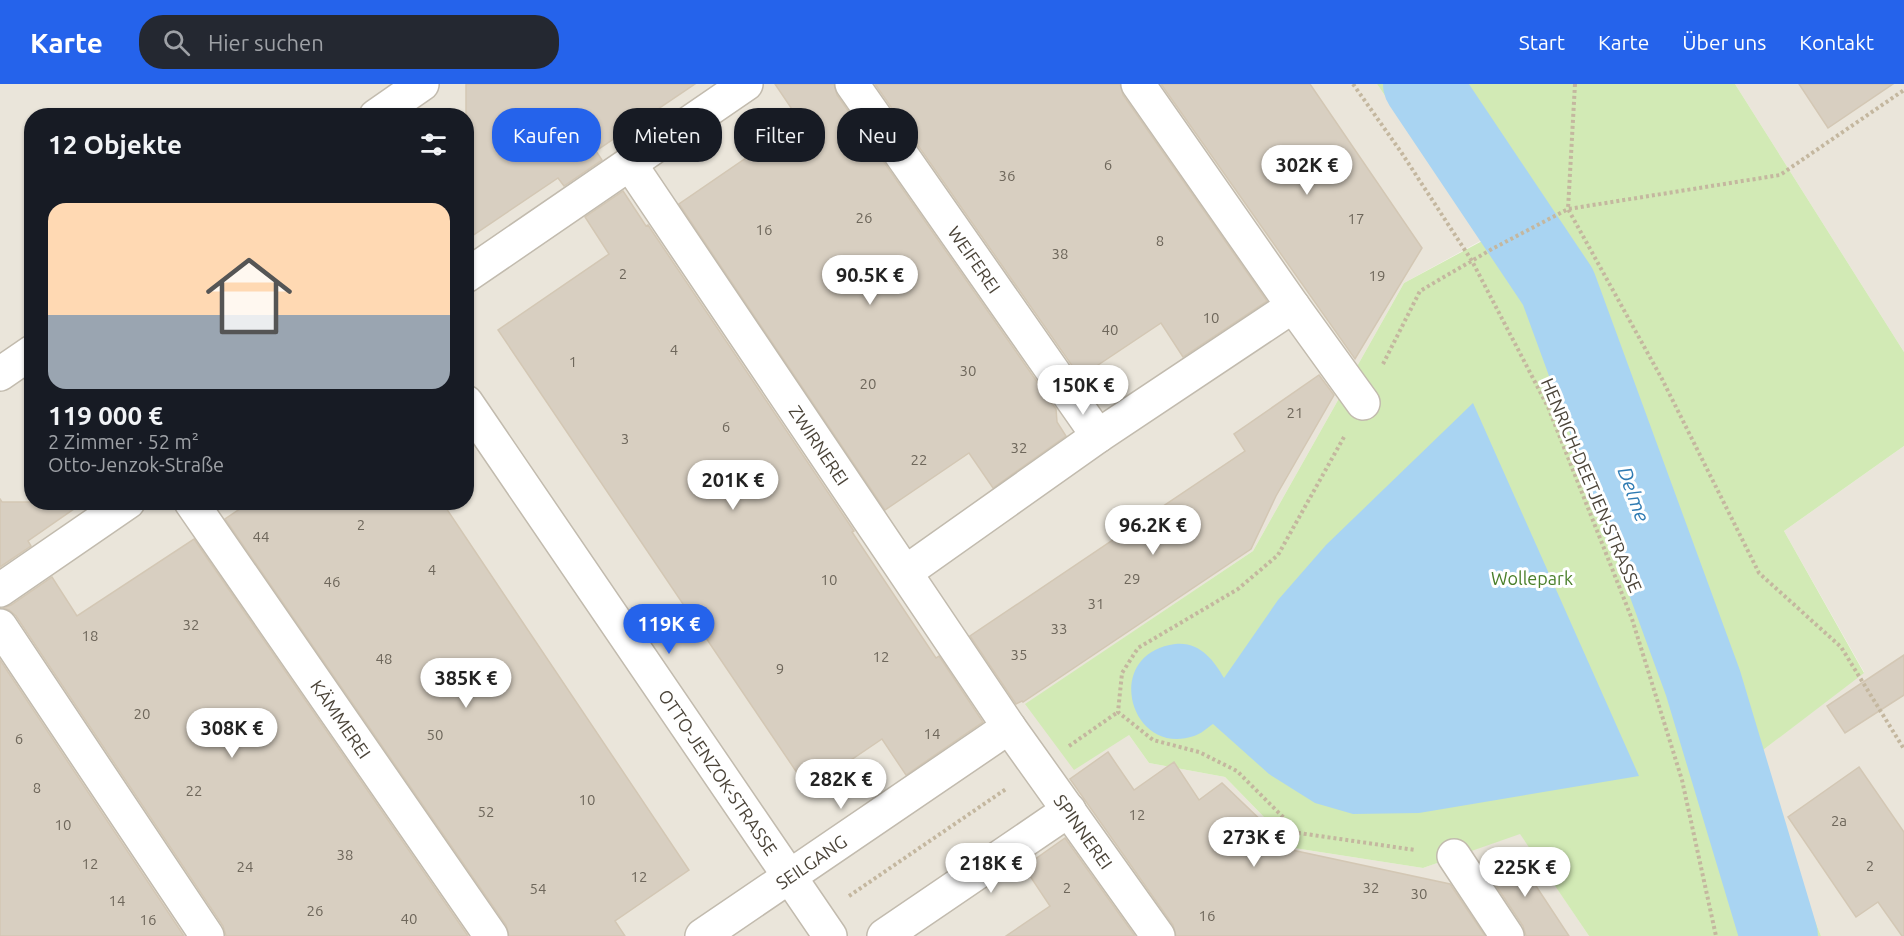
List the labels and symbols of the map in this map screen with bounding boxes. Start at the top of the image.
pin: 302K € [1258,145,1356,196]
house number: 6 [1104,156,1112,173]
house number: 36 [999,167,1015,184]
house number: 26 [856,209,872,226]
house number: 17 [1348,210,1364,227]
house number: 16 [756,221,772,238]
street label: WEIFEREI [944,222,1005,297]
house number: 8 [1156,232,1164,249]
house number: 38 [1052,245,1068,262]
pin: 90.5K € [815,255,925,306]
house number: 2 [619,265,627,282]
house number: 19 [1369,267,1385,284]
house number: 10 [1203,309,1219,326]
house number: 40 [1102,321,1118,338]
house number: 4 [670,341,678,358]
house number: 1 [569,353,577,370]
house number: 30 [960,362,976,379]
pin: 150K € [1034,365,1132,416]
house number: 20 [860,375,876,392]
street label: HENRICH-DEETJEN-STRASSE [1538,375,1646,595]
street label: ZWIRNEREI [785,402,853,489]
house number: 21 [1287,404,1303,421]
house number: 6 [722,418,730,435]
house number: 3 [621,430,629,447]
house number: 32 [1011,439,1027,456]
house number: 22 [911,451,927,468]
pin: 201K € [684,460,782,511]
water label: Delme [1614,464,1654,524]
pin: 96.2K € [1098,505,1208,556]
house number: 2 [357,516,365,533]
house number: 44 [253,528,269,545]
house number: 4 [428,561,436,578]
park label: Wollepark [1491,568,1573,588]
house number: 29 [1124,570,1140,587]
house number: 10 [821,571,837,588]
house number: 46 [324,573,340,590]
house number: 31 [1088,595,1104,612]
pin: 119K € [620,604,718,655]
house number: 32 [183,616,199,633]
house number: 33 [1051,620,1067,637]
house number: 18 [82,627,98,644]
house number: 35 [1011,646,1027,663]
house number: 12 [873,648,889,665]
house number: 48 [376,650,392,667]
pin: 385K € [417,658,515,709]
house number: 9 [776,660,784,677]
street label: KÄMMEREI [307,676,375,762]
street label: OTTO-JENZOK-STRASSE [655,686,782,859]
house number: 20 [134,705,150,722]
pin: 308K € [183,708,281,759]
house number: 14 [924,725,940,742]
house number: 50 [427,726,443,743]
house number: 6 [15,730,23,747]
pin: 282K € [792,759,890,810]
house number: 8 [33,779,41,796]
house number: 22 [186,782,202,799]
street label: SPINNEREI [1050,790,1117,873]
house number: 10 [579,791,595,808]
house number: 52 [478,803,494,820]
house number: 12 [1129,806,1145,823]
house number: 2a [1831,812,1847,829]
house number: 10 [55,816,71,833]
pin: 273K € [1205,817,1303,868]
street label: SEILGANG [772,831,850,893]
pin: 218K € [942,843,1040,894]
house number: 38 [337,846,353,863]
pin: 225K € [1476,847,1574,898]
house number: 12 [82,855,98,872]
house number: 2 [1866,857,1874,874]
house number: 24 [237,858,253,875]
house number: 12 [631,868,647,885]
house number: 2 [1063,879,1071,896]
house number: 32 [1363,879,1379,896]
house number: 54 [530,880,546,897]
house number: 30 [1411,885,1427,902]
house number: 14 [109,892,125,909]
house number: 26 [307,902,323,919]
house number: 16 [1199,907,1215,924]
house number: 40 [401,910,417,927]
house number: 16 [140,911,156,928]

